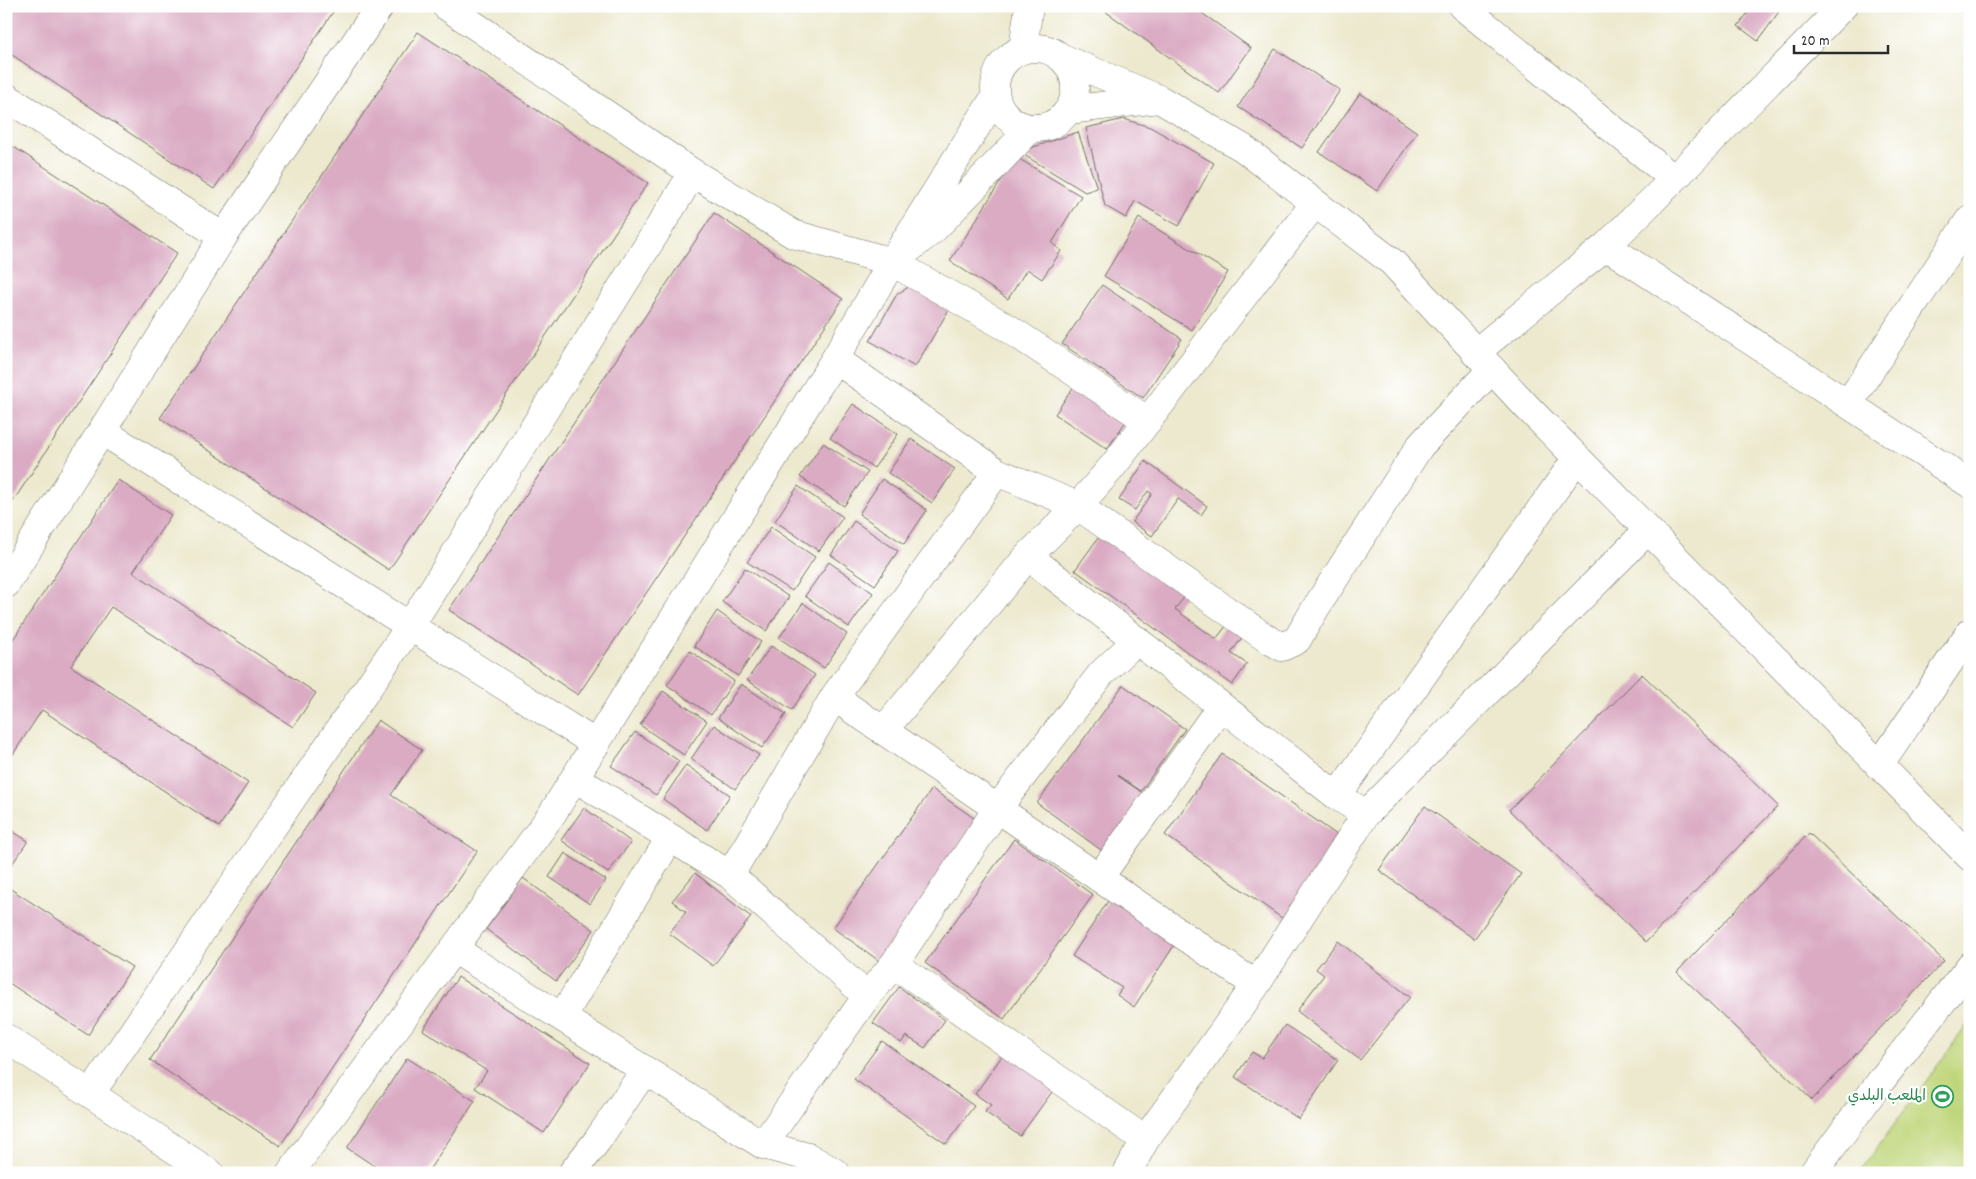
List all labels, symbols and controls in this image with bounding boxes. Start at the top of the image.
scale bar [1794,22,1887,54]
text: 20 m [1801,31,1829,53]
sports icon: الملعب البلدي [1930,1085,1954,1109]
place label: الملعب البلدي [1848,1086,1926,1108]

